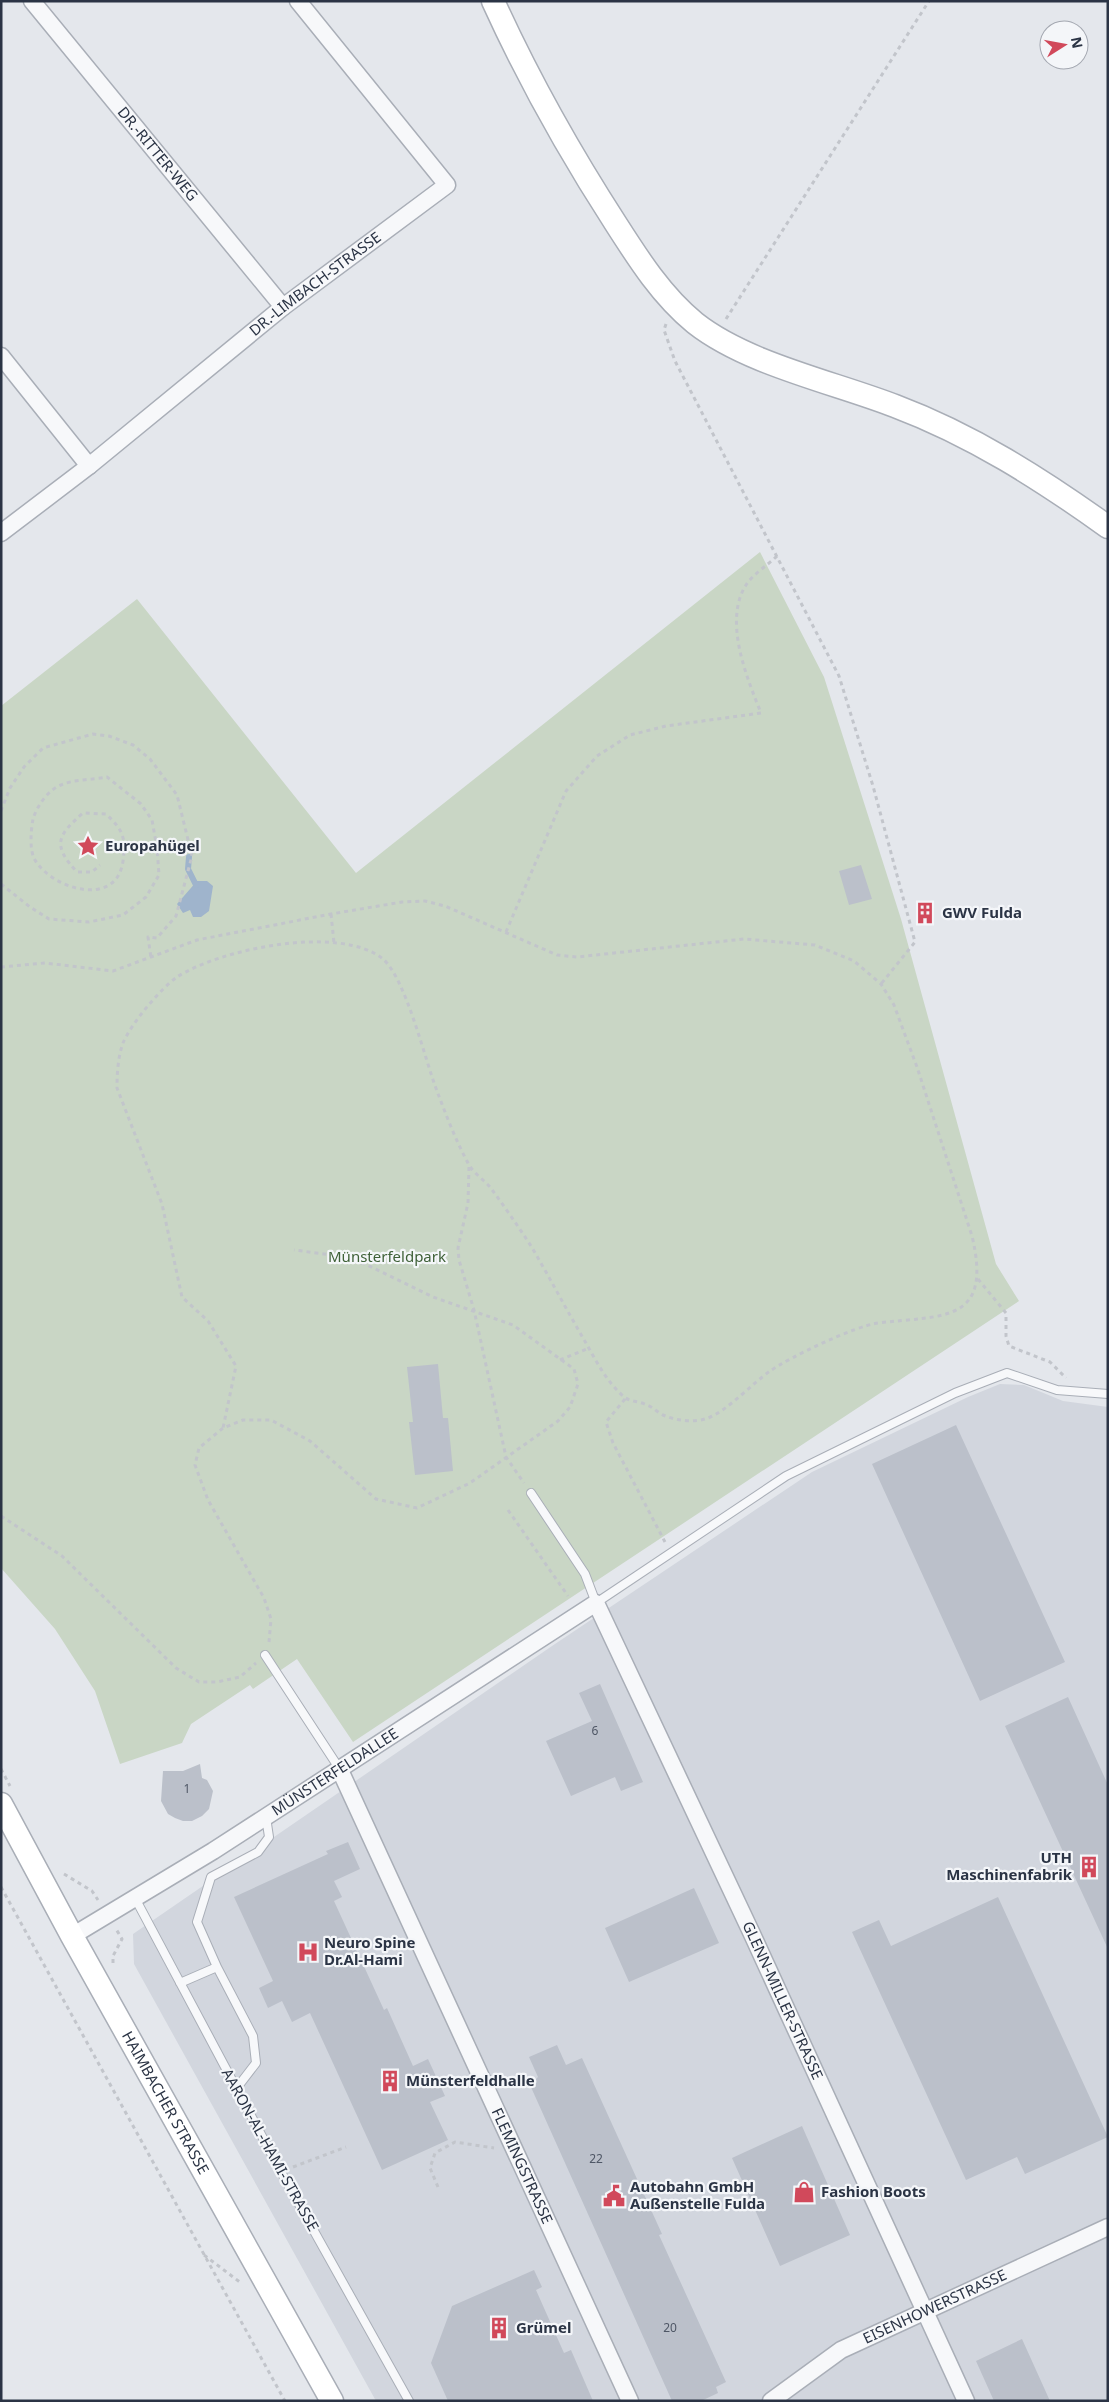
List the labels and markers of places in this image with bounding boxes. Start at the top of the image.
place icon: Europahügel [75,833,101,859]
place label: Europahügel [105,835,200,855]
building icon: GWV Fulda [912,900,938,926]
place label: GWV Fulda [942,902,1022,922]
place label: UTH Maschinenfabrik [946,1847,1073,1884]
building icon: UTH Maschinenfabrik [1076,1854,1102,1880]
place label: Neuro Spine Dr.Al-Hami [324,1932,416,1969]
hospital icon: Neuro Spine Dr.Al-Hami [295,1939,321,1965]
building icon: Münsterfeldhalle [377,2068,403,2094]
place label: Münsterfeldhalle [406,2070,535,2090]
place label: Autobahn GmbH Außenstelle Fulda [630,2176,765,2213]
shop icon: Fashion Boots [791,2179,817,2205]
place label: Fashion Boots [821,2181,926,2201]
public building icon: Autobahn GmbH Außenstelle Fulda [601,2183,627,2209]
building icon: Grümel [486,2315,512,2341]
place label: Grümel [516,2317,571,2337]

